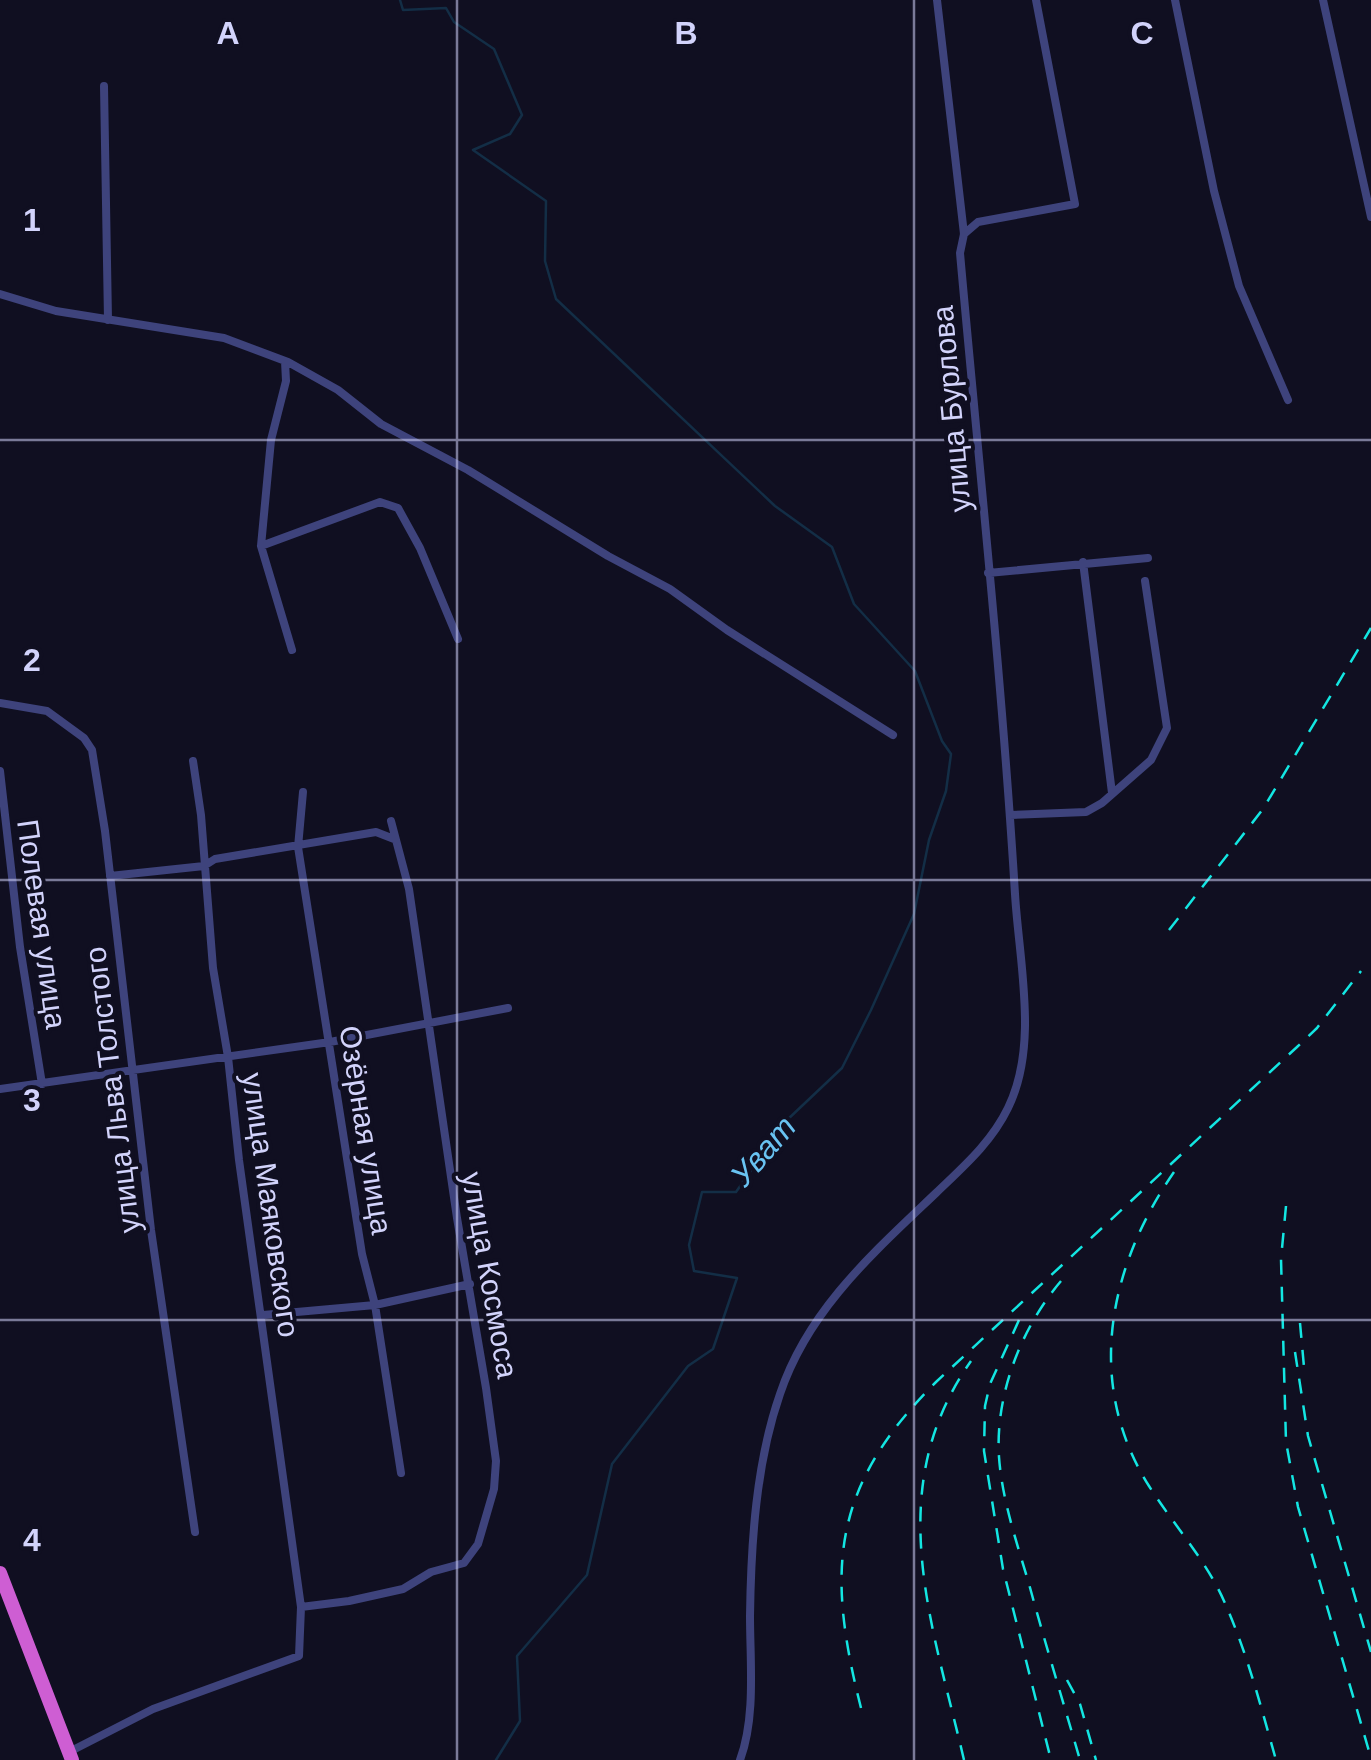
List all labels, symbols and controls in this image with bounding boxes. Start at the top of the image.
text: A [216,15,240,51]
text: B [674,15,698,51]
text: C [1130,15,1154,51]
text: 1 [23,202,41,238]
street label: улица Бурлова [926,304,976,514]
text: 2 [23,642,41,678]
street label: Полевая улица [11,817,73,1031]
street label: улица Льва Толстого [78,945,146,1235]
street label: Озёрная улица [333,1023,399,1237]
street label: улица Маяковского [236,1071,306,1339]
text: 3 [23,1082,41,1118]
water label: Уват [722,1109,803,1194]
street label: улица Космоса [456,1169,524,1381]
text: 4 [23,1522,41,1558]

